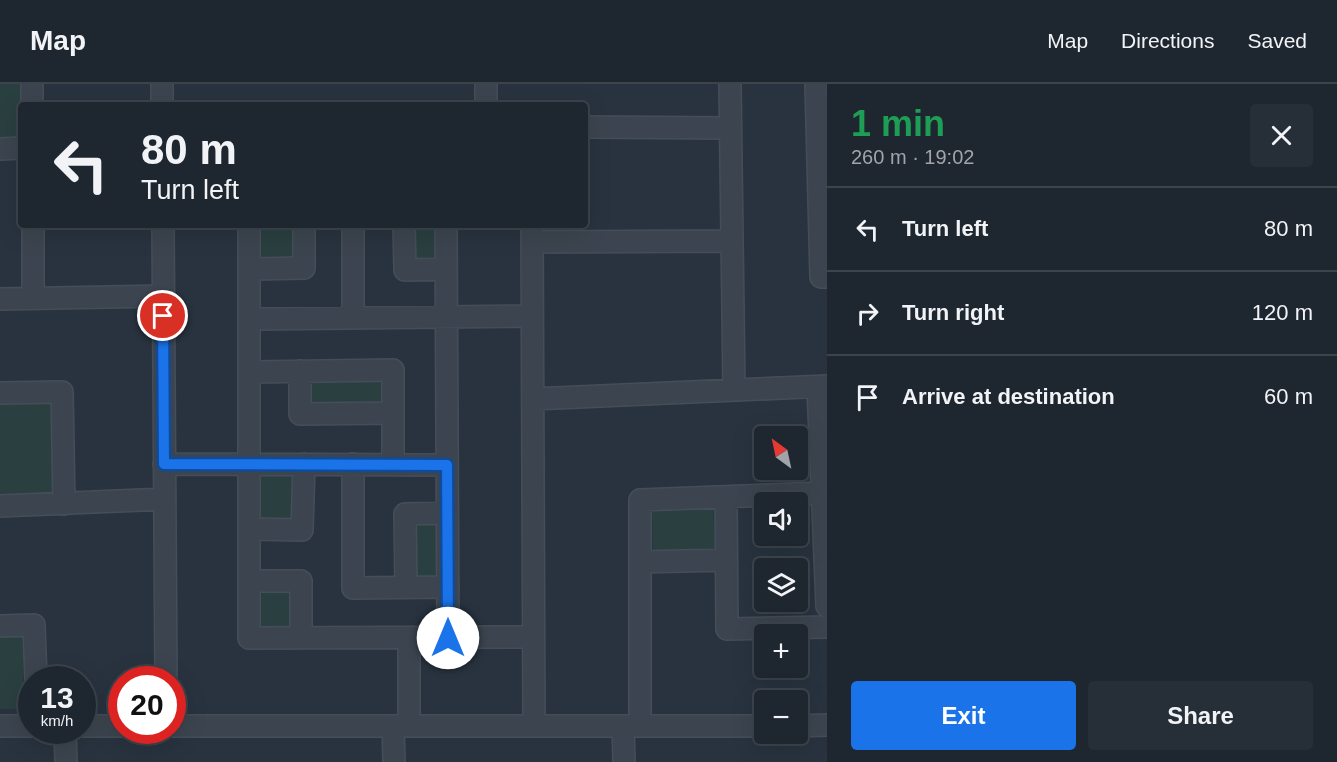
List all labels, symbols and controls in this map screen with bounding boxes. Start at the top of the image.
text: Map [30,25,86,56]
text: Map [1047,29,1088,52]
text: Directions [1121,29,1214,52]
text: Saved [1247,29,1307,52]
text: 1 min [851,103,945,144]
button: close [1250,104,1313,167]
icon: left [42,126,120,204]
text: 80 m [141,126,237,173]
text: 260 m · 19:02 [851,146,974,168]
text: Turn left [141,175,239,205]
icon: left [851,213,884,246]
text: Turn left [902,216,988,241]
text: 80 m [1264,216,1313,241]
pin [137,290,188,341]
icon: right [851,297,884,330]
icon: arrive [146,299,179,332]
text: Turn right [902,300,1004,325]
text: 120 m [1252,300,1313,325]
icon: arrive [851,381,884,414]
text: Arrive at destination [902,384,1115,409]
text: 60 m [1264,384,1313,409]
north arrow [754,426,808,480]
map controls [754,426,808,744]
button: sound [754,492,808,546]
button: layers [754,558,808,612]
position arrow [416,606,480,670]
button: + [754,624,808,678]
speed limit sign: 20 [108,666,186,744]
text: 13 [40,681,74,714]
button: Exit [851,681,1076,750]
button: Share [1088,681,1313,750]
button: − [754,690,808,744]
text: km/h [41,712,73,729]

